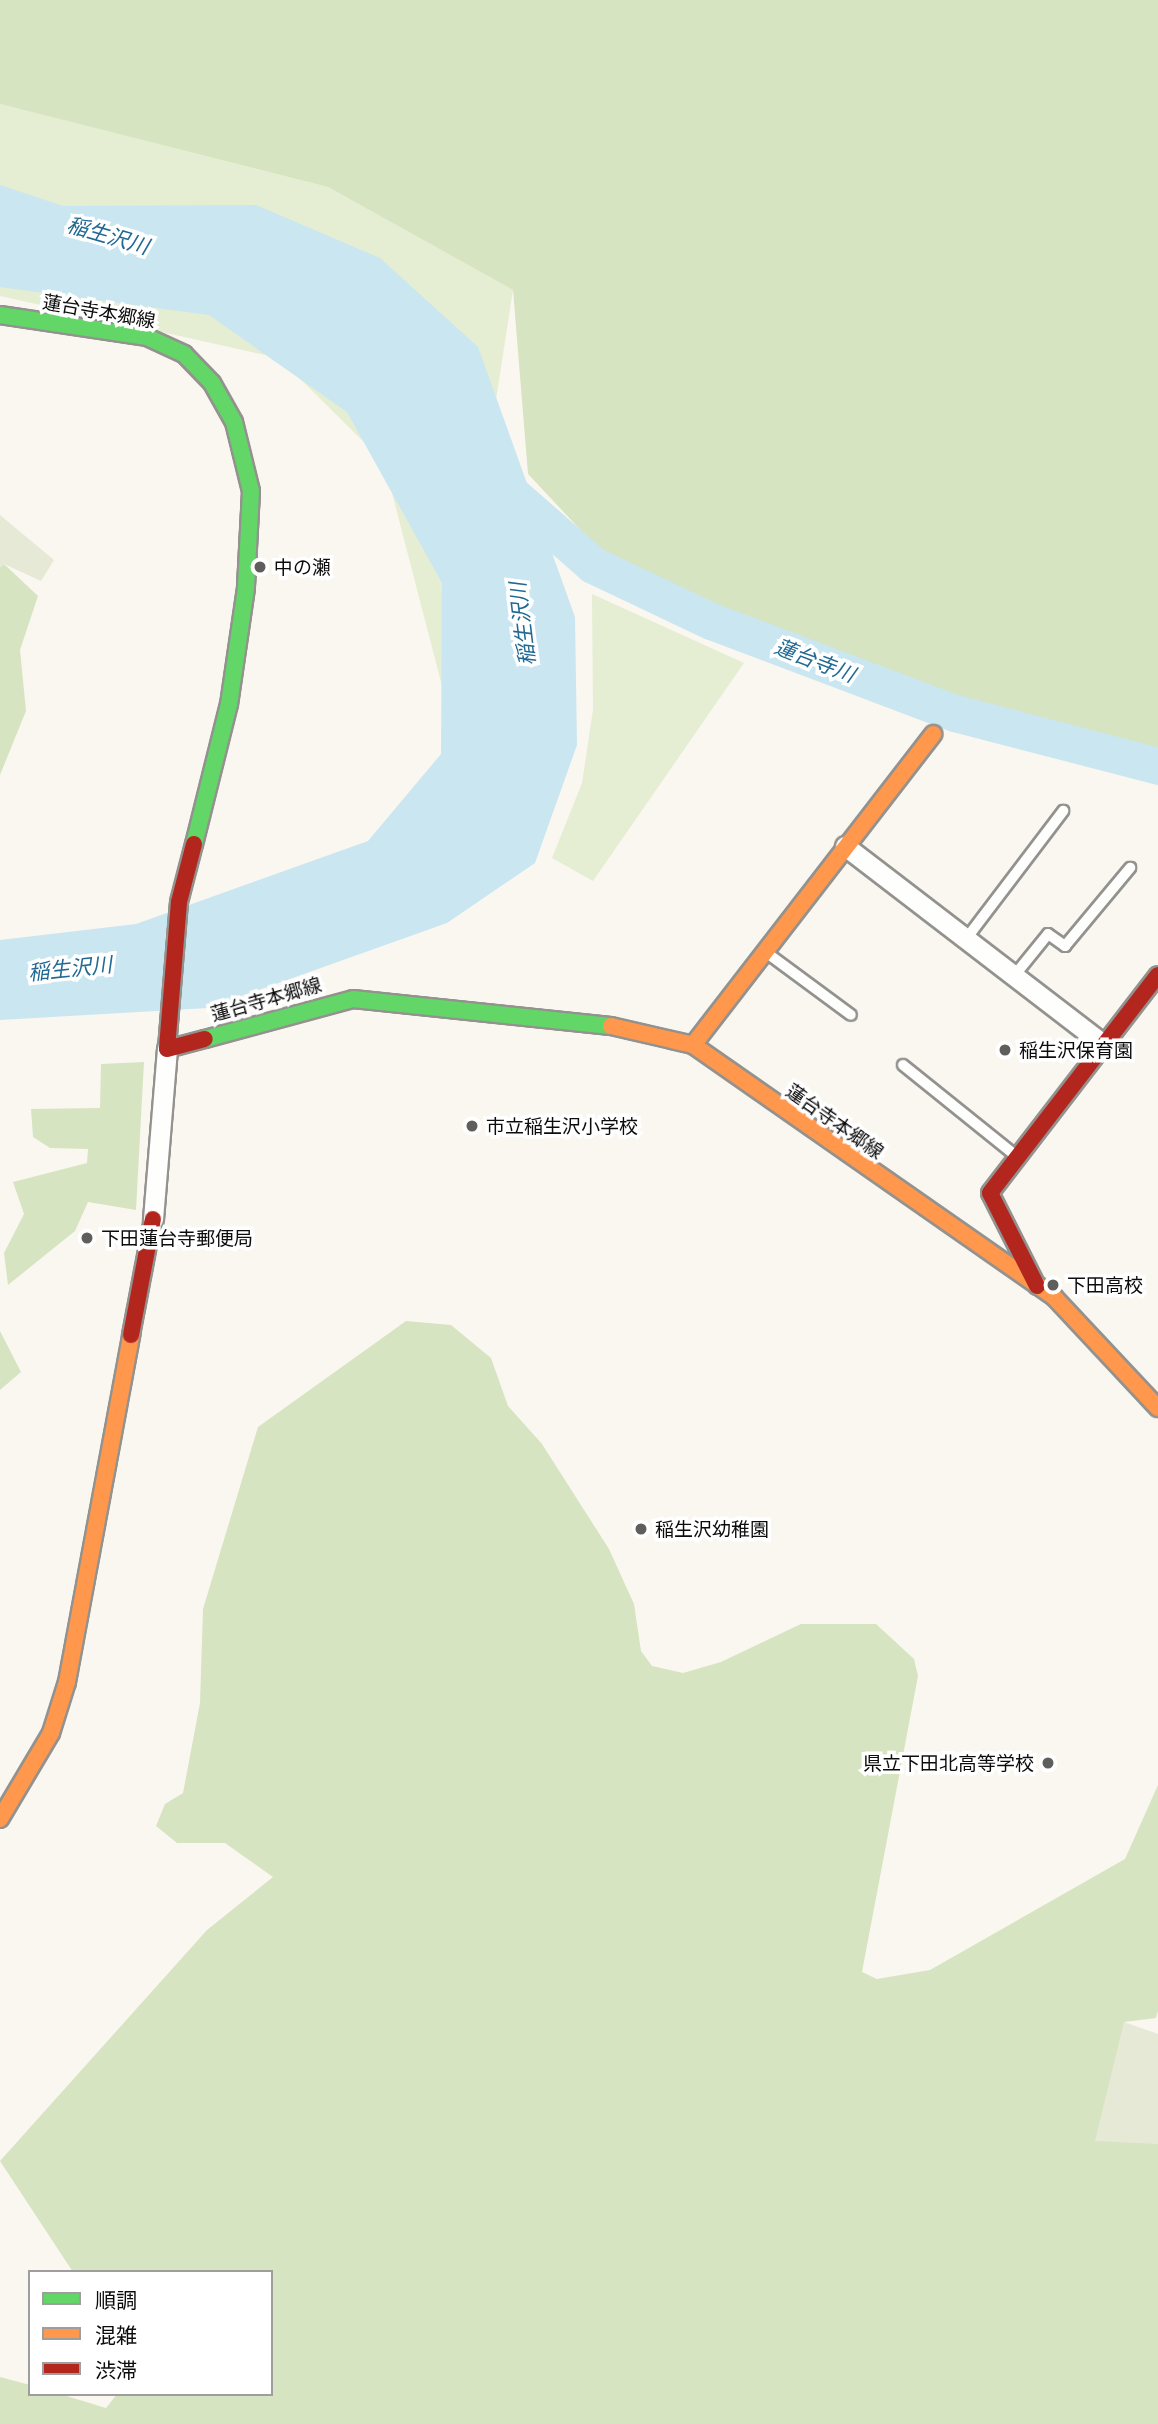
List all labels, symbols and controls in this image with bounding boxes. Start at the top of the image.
water label: 稲生沢川 [64,211,152,259]
street label: 蓮台寺本郷線 [41,290,157,332]
place label: 中の瀬 [274,556,331,578]
marker: 中の瀬 [252,559,268,575]
water label: 稲生沢川 [504,581,540,667]
water label: 蓮台寺川 [771,633,859,687]
water label: 稲生沢川 [27,951,113,985]
street label: 蓮台寺本郷線 [208,972,324,1026]
place label: 稲生沢保育園 [1019,1039,1133,1061]
marker: 稲生沢保育園 [997,1042,1013,1058]
street label: 蓮台寺本郷線 [782,1079,888,1163]
place label: 市立稲生沢小学校 [486,1115,638,1137]
marker: 市立稲生沢小学校 [464,1118,480,1134]
place label: 下田蓮台寺郵便局 [101,1227,253,1249]
marker: 下田蓮台寺郵便局 [79,1230,95,1246]
place label: 下田高校 [1067,1274,1143,1296]
marker: 下田高校 [1045,1277,1061,1293]
place label: 稲生沢幼稚園 [655,1518,769,1540]
marker: 稲生沢幼稚園 [633,1521,649,1537]
place label: 県立下田北高等学校 [863,1752,1034,1774]
marker: 県立下田北高等学校 [1040,1755,1056,1771]
legend [28,2270,273,2396]
text: 順調 [95,2286,137,2314]
text: 混雑 [95,2321,137,2349]
text: 渋滞 [95,2356,137,2384]

